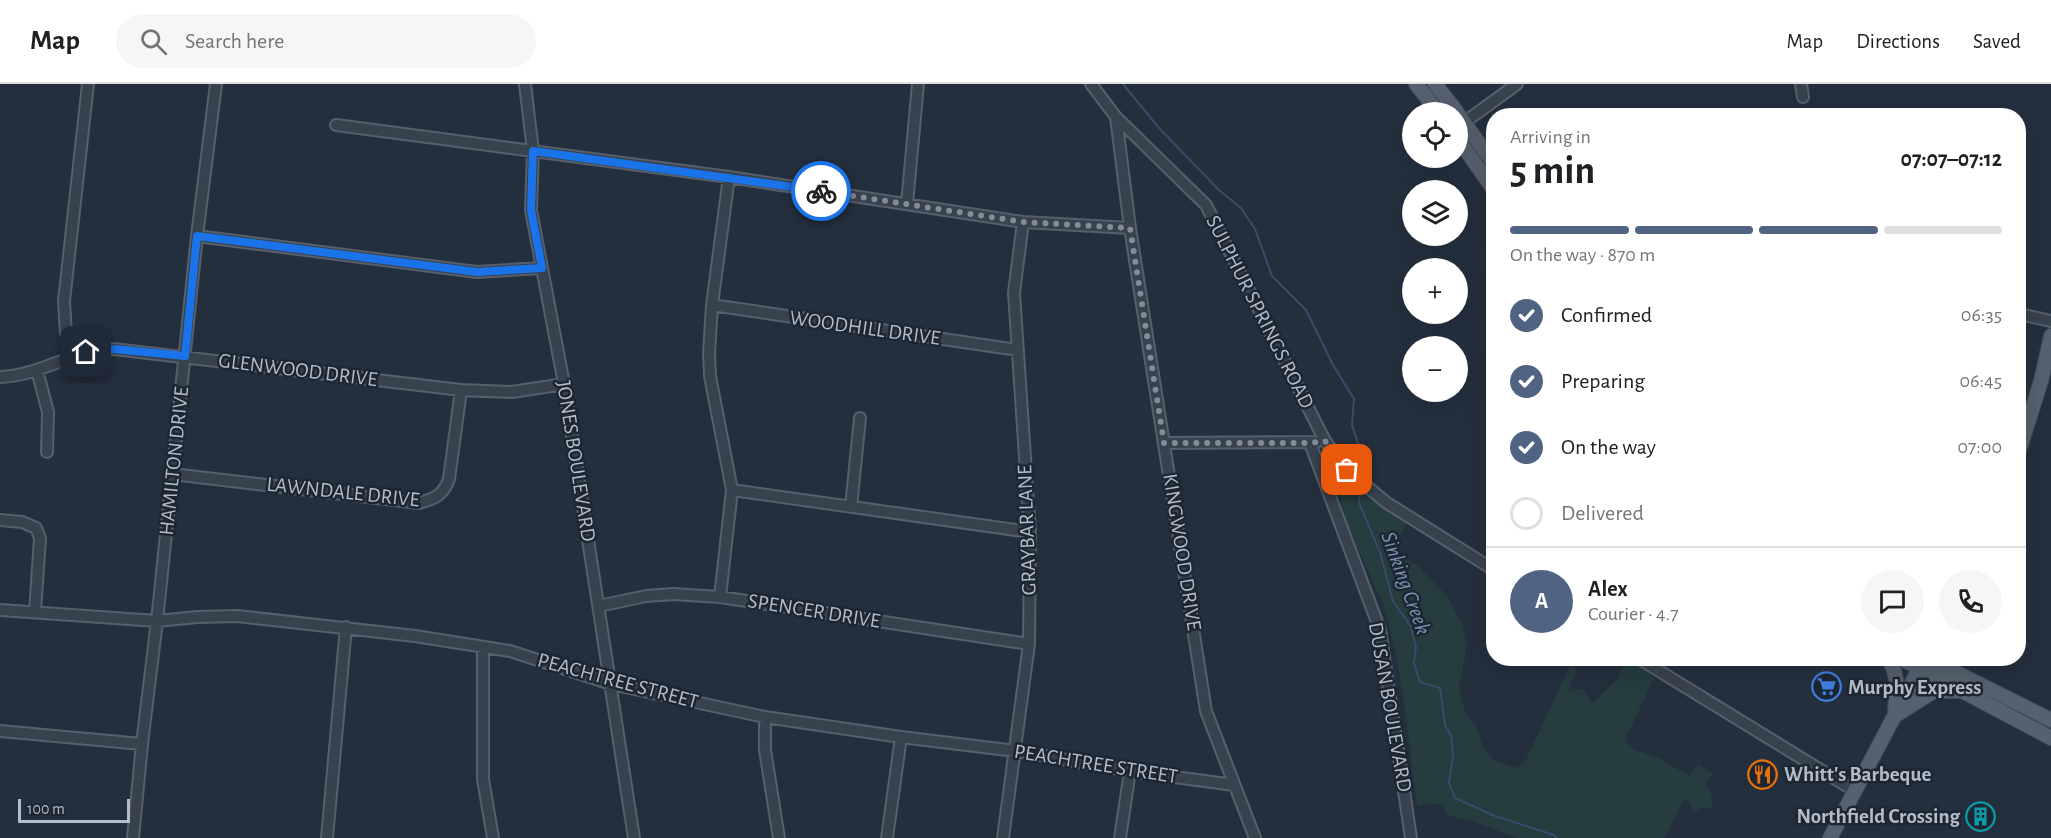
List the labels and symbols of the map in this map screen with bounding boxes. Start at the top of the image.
courier [791,161,851,221]
street label: SULPHUR SPRINGS ROAD [1202,212,1318,412]
street label: WOODHILL DRIVE [788,307,942,349]
pin [60,326,111,377]
street label: GLENWOOD DRIVE [217,350,379,390]
street label: JONES BOULEVARD [553,379,599,543]
street label: HAMILTON DRIVE [156,386,192,536]
pin [1321,444,1372,495]
street label: GRAYBAR LANE [1014,464,1040,596]
street label: KINGWOOD DRIVE [1159,472,1205,632]
street label: LAWNDALE DRIVE [265,474,421,510]
water label: Sinking Creek [1377,529,1435,637]
street label: SPENCER DRIVE [746,590,882,632]
street label: DUSAN BOULEVARD [1365,621,1415,793]
street label: PEACHTREE STREET [535,649,701,713]
supermarket icon: Murphy Express [1811,671,1843,703]
place label: Murphy Express [1848,677,1981,698]
street label: PEACHTREE STREET [1013,741,1179,787]
restaurant icon: Whitt's Barbeque [1747,758,1779,790]
place label: Whitt's Barbeque [1784,764,1931,785]
scale bar [18,796,130,824]
building icon: Northfield Crossing [1965,800,1997,832]
place label: Northfield Crossing [1797,806,1961,827]

